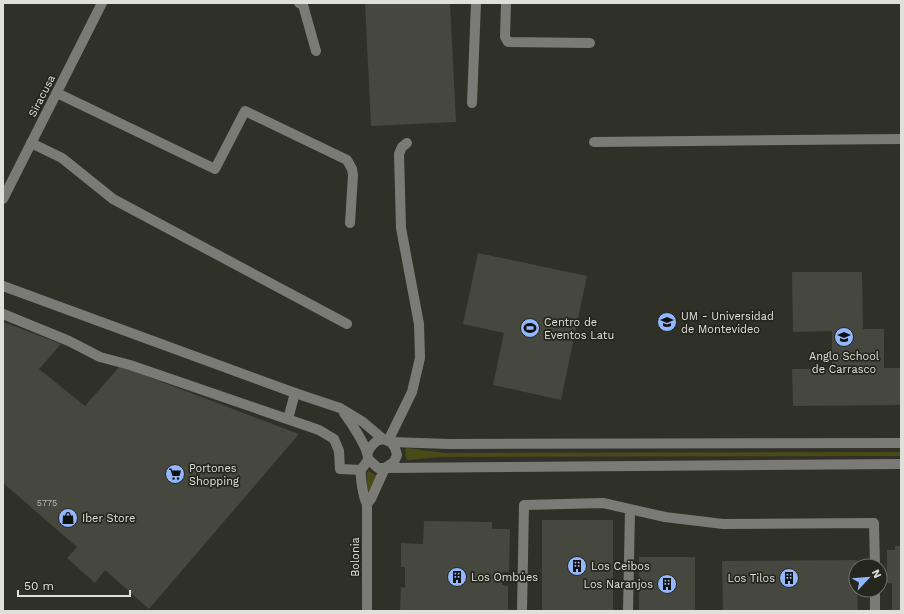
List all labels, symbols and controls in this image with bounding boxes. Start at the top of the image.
street label: Siracusa [26,73,58,119]
place label: UM - Universidad de Montevideo [681,310,774,336]
school or university icon: UM - Universidad de Montevideo [656,311,678,333]
place label: Centro de Eventos Latu [544,316,614,342]
sports icon: Centro de Eventos Latu [519,317,541,339]
school or university icon: Anglo School de Carrasco [833,326,855,348]
place label: Anglo School de Carrasco [809,350,880,376]
place label: Portones Shopping [189,462,239,488]
supermarket icon: Portones Shopping [164,463,186,485]
house number: 5775 [37,498,57,508]
shop icon: Iber Store [57,507,79,529]
place label: Iber Store [82,512,135,525]
street label: Bolonia [349,537,362,577]
building icon: Los Ceibos [566,555,588,577]
north arrow [848,558,888,598]
place label: Los Ceibos [591,560,650,573]
building icon: Los Ombúes [446,566,468,588]
building icon: Los Tilos [778,567,800,589]
text: N [869,567,884,580]
place label: Los Ombúes [471,571,538,584]
scale bar [18,572,130,598]
place label: Los Tilos [728,572,775,585]
building icon: Los Naranjos [656,573,678,595]
place label: Los Naranjos [584,578,653,591]
text: 50 m [24,579,54,593]

